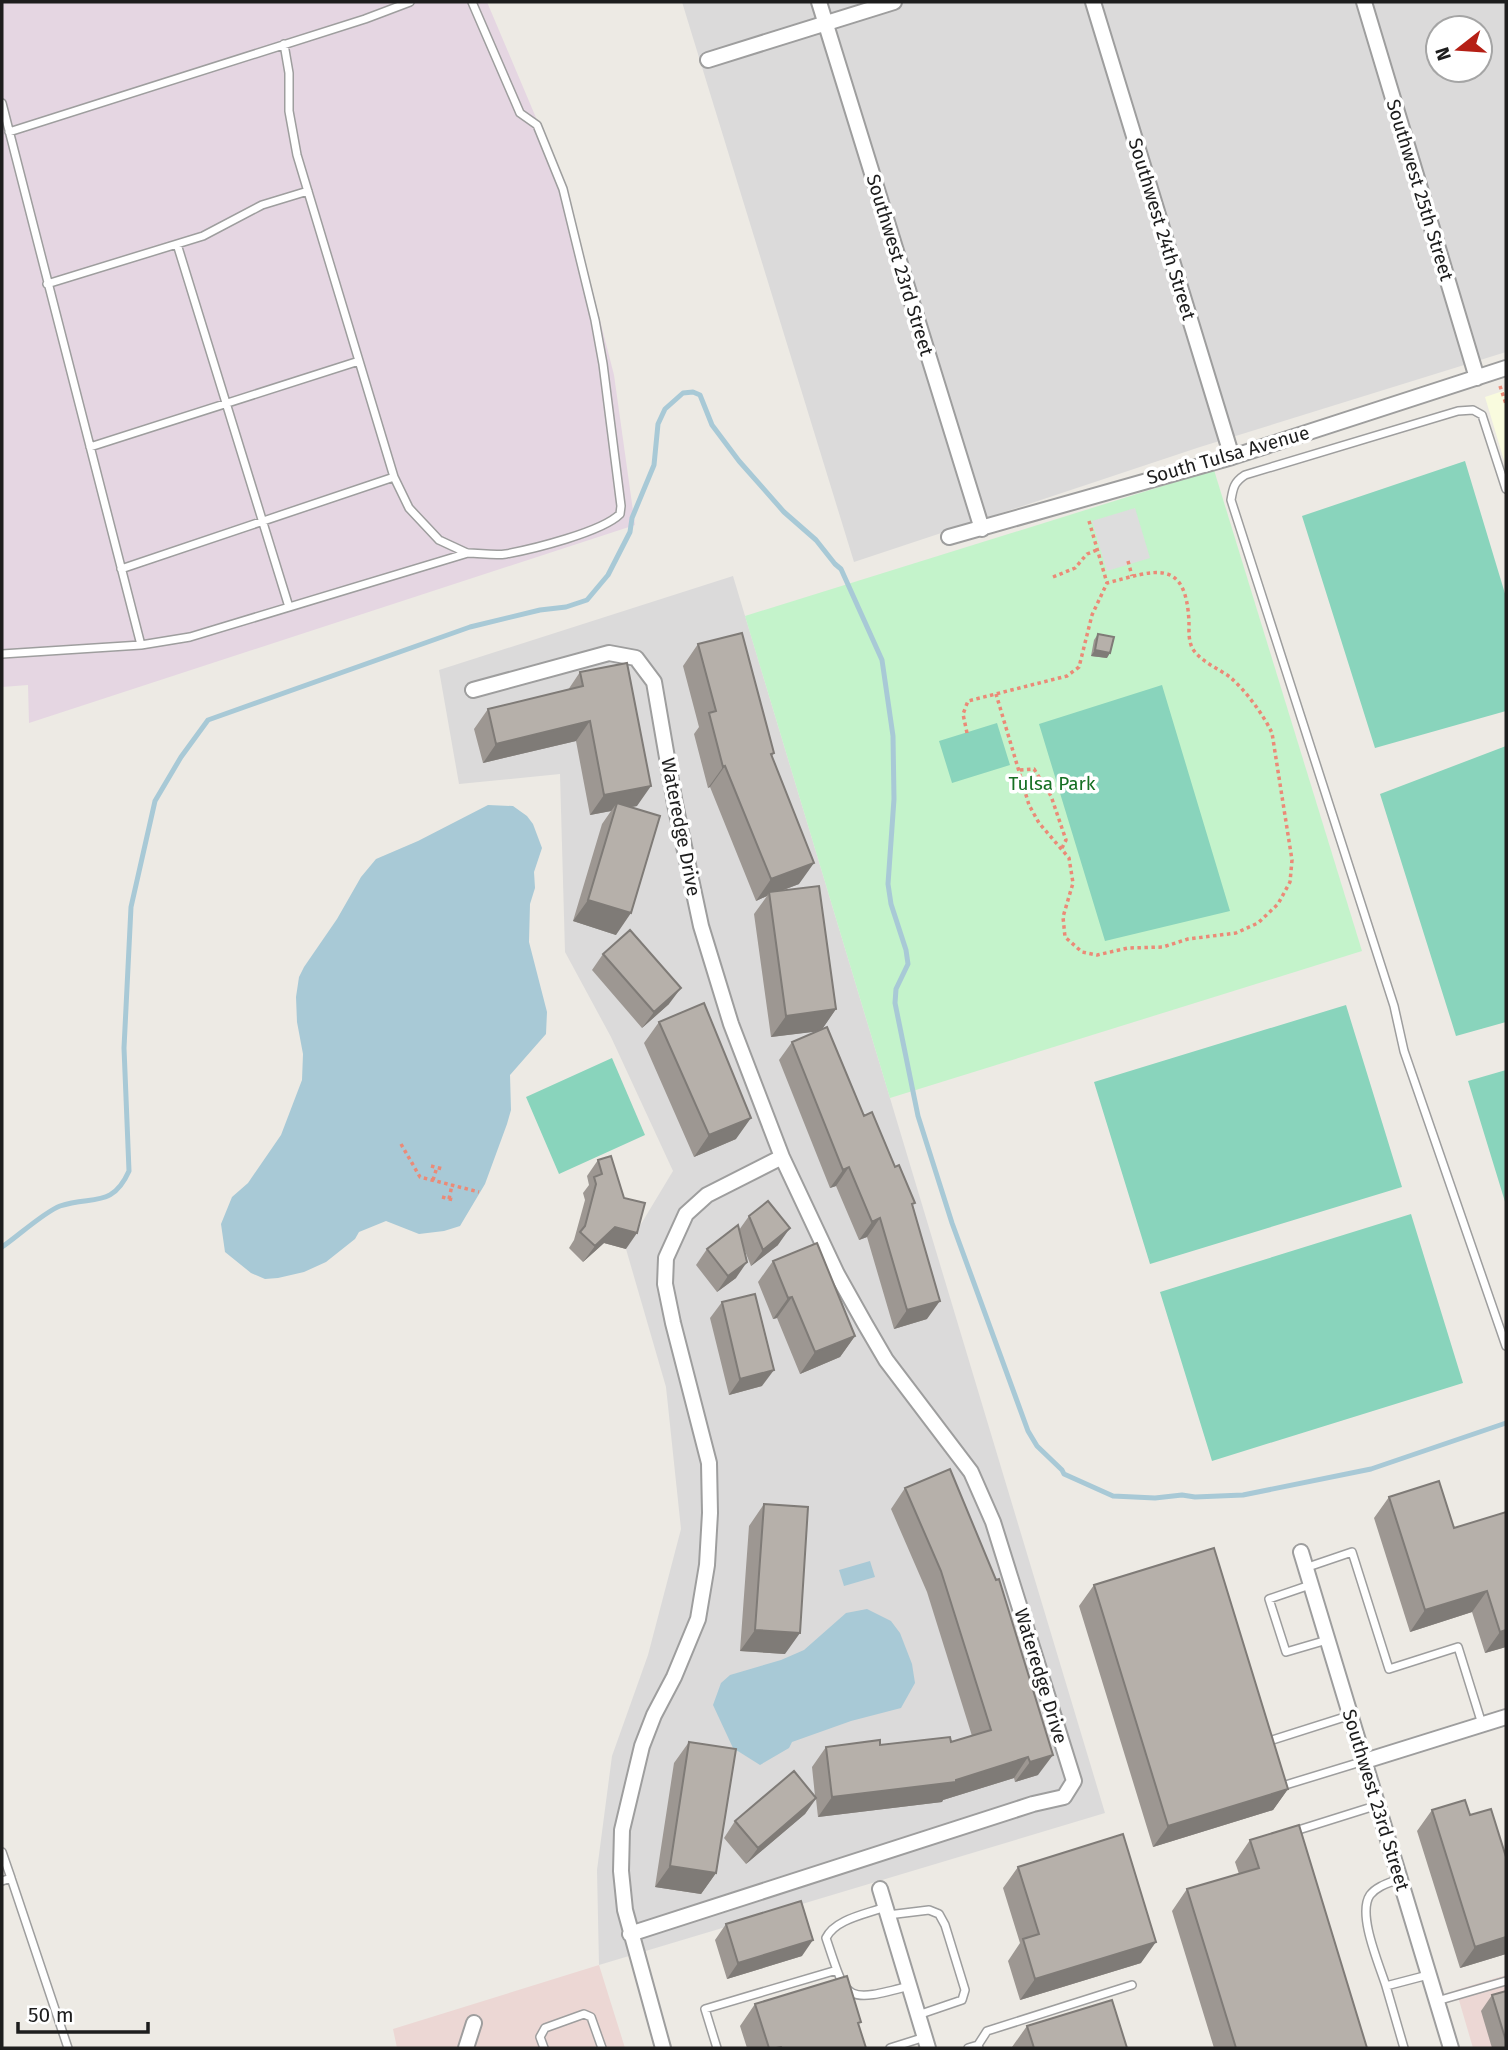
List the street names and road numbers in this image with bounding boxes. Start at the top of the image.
street label: Southwest 25th Street [1381,96,1459,284]
street label: Southwest 24th Street [1123,135,1201,323]
street label: Southwest 23rd Street [861,171,939,359]
street label: South Tulsa Avenue [1144,421,1312,489]
street label: Wateredge Drive [656,756,706,898]
street label: Wateredge Drive [1009,1606,1073,1746]
street label: Southwest 23rd Street [1337,1706,1415,1894]

